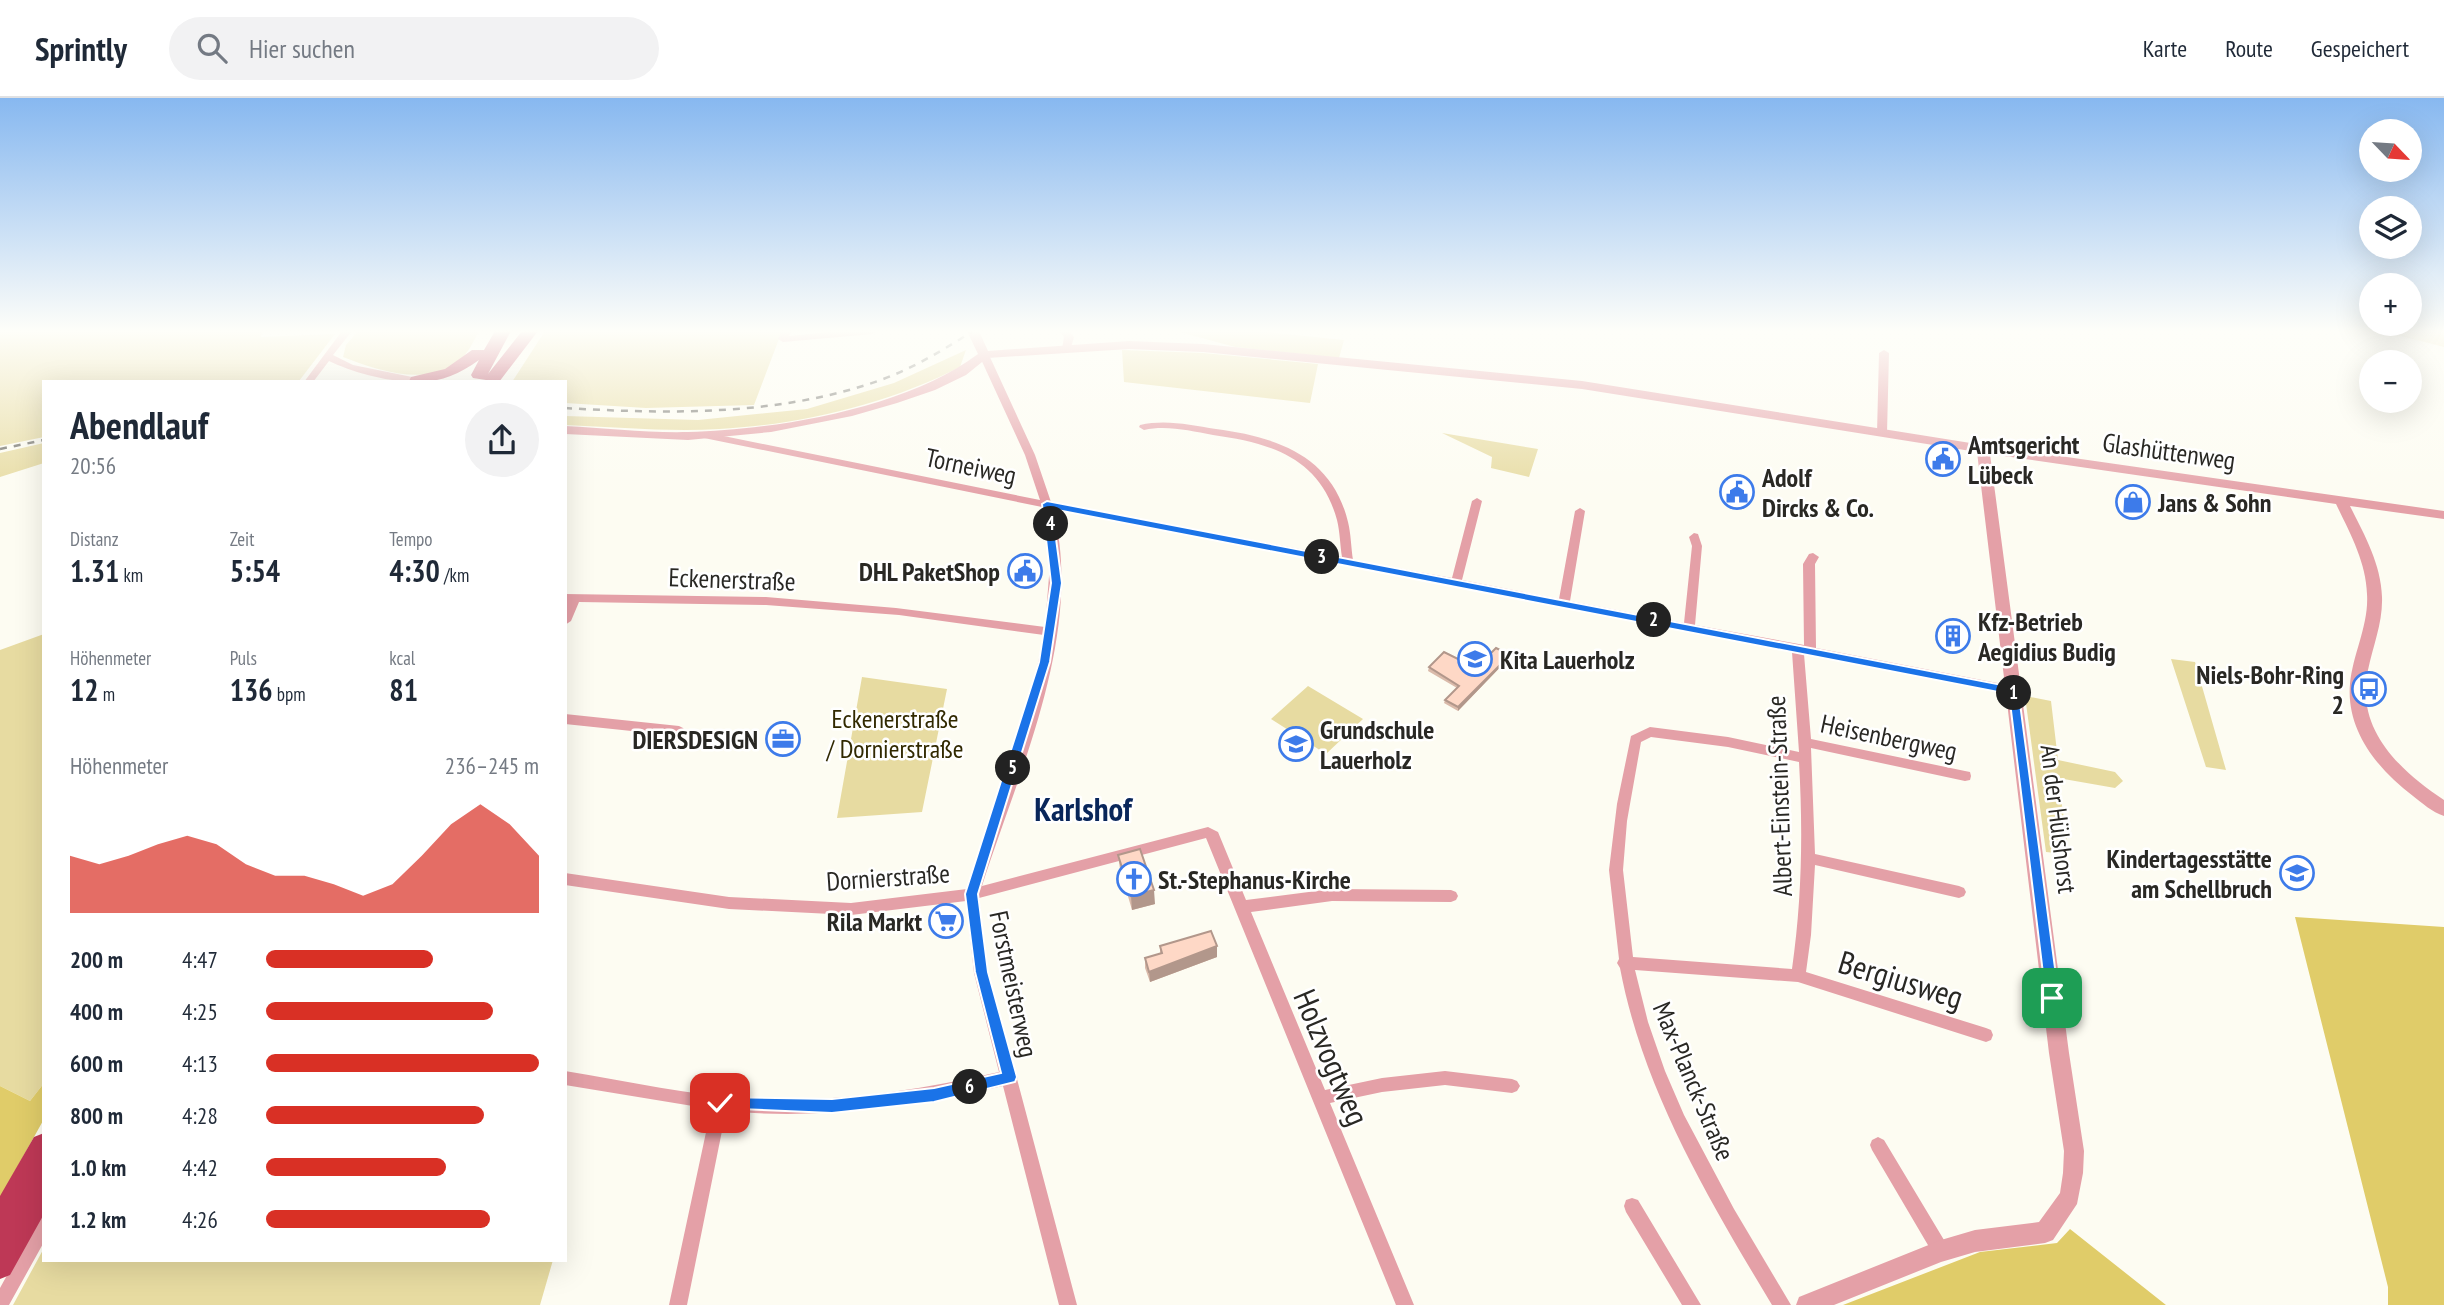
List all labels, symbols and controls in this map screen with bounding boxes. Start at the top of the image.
search box [169,17,659,80]
text: Sprintly [35,27,127,70]
icon: search [193,29,231,67]
text: Hier suchen [249,32,355,65]
text: Karte [2143,33,2187,64]
text: Route [2225,33,2273,64]
text: Gespeichert [2311,33,2409,64]
north arrow [2359,119,2422,182]
map controls [2359,119,2422,413]
button: layers [2359,196,2422,259]
button: + [2359,273,2422,336]
button: − [2359,350,2422,413]
text: Abendlauf [70,400,208,449]
button: share [465,403,539,477]
street label: Glashüttenweg [2100,425,2238,477]
place label: Amtsgericht Lübeck [1967,428,2080,491]
street label: Torneiweg [923,440,1019,492]
public building icon: Amtsgericht Lübeck [1924,440,1962,478]
text: 20:56 [70,451,116,480]
place label: Adolf Dircks & Co. [1761,461,1874,524]
public building icon: Adolf Dircks & Co. [1718,473,1756,511]
shop icon: Jans & Sohn [2114,483,2152,521]
place label: Jans & Sohn [2157,486,2271,519]
pin: 4 [1034,506,1068,542]
text: 4 [1046,511,1055,535]
text: Distanz [70,527,119,551]
text: Zeit [230,527,254,551]
text: Tempo [389,527,433,551]
pin: 3 [1304,540,1340,574]
text: 3 [1317,544,1326,568]
text: 1.31 [70,551,119,590]
text: 5:54 [230,551,280,590]
text: 4:30 [389,551,440,590]
public building icon: DHL PaketShop [1006,552,1044,590]
place label: DHL PaketShop [859,555,1000,588]
street label: Eckenerstraße [668,560,796,598]
text: km [119,563,143,587]
text: /km [440,563,469,587]
pin: 2 [1636,602,1672,638]
place label: Kfz-Betrieb Aegidius Budig [1977,605,2116,668]
text: 2 [1649,607,1658,631]
building icon: Kfz-Betrieb Aegidius Budig [1934,617,1972,655]
school or university icon: Kita Lauerholz [1456,640,1494,678]
place label: Kita Lauerholz [1500,643,1635,676]
text: Höhenmeter [70,646,151,670]
text: Puls [230,646,257,670]
text: kcal [389,646,415,670]
place label: Niels-Bohr-Ring 2 [2196,658,2344,721]
text: 12 [70,670,99,709]
text: 136 [230,670,273,709]
text: 81 [389,670,418,709]
bus stop icon: Niels-Bohr-Ring 2 [2350,670,2388,708]
pin: 1 [1996,676,2032,710]
text: 1 [2009,680,2018,704]
text: m [99,682,115,706]
text: bpm [273,682,306,706]
street label: Albert-Einstein-Straße [1759,695,1799,897]
park label: Eckenerstraße / Dornierstraße [826,702,964,765]
street label: Heisenbergweg [1818,706,1960,768]
place label: Grundschule Lauerholz [1320,713,1434,776]
office icon: DIERSDESIGN [764,720,802,758]
place label: DIERSDESIGN [632,723,758,756]
school or university icon: Grundschule Lauerholz [1277,725,1315,763]
street label: An der Hülshorst [2034,743,2084,895]
pin: 5 [996,750,1030,786]
text: Höhenmeter [70,751,168,780]
text: 236–245 m [445,751,539,780]
text: 5 [1008,755,1017,779]
district label: Karlshof [1034,787,1134,830]
place label: Kindertagesstätte am Schellbruch [2106,842,2272,905]
school or university icon: Kindertagesstätte am Schellbruch [2278,854,2316,892]
street label: Dornierstraße [825,856,951,898]
church icon: St.-Stephanus-Kirche [1115,860,1153,898]
place label: St.-Stephanus-Kirche [1158,863,1351,896]
supermarket icon: Rila Markt [927,902,965,940]
place label: Rila Markt [827,905,922,938]
street label: Forstmeisterweg [982,908,1046,1060]
street label: Bergiusweg [1834,940,1968,1018]
text: 200 m [70,945,123,974]
text: 4:47 [182,945,218,974]
pin [2022,968,2082,1028]
icon: arrive [2033,979,2071,1017]
street label: Holzvogtweg [1285,983,1379,1131]
text: 400 m [70,997,123,1026]
text: 4:25 [182,997,218,1026]
street label: Max-Planck-Straße [1646,997,1742,1165]
text: 600 m [70,1049,123,1078]
text: 4:13 [182,1049,218,1078]
pin: 6 [953,1070,988,1104]
pin [690,1073,750,1133]
text: 6 [965,1074,974,1098]
icon: check [701,1084,739,1122]
text: 800 m [70,1101,123,1130]
text: 4:28 [182,1101,218,1130]
text: 1.0 km [70,1153,126,1182]
text: 4:42 [182,1153,218,1182]
text: 1.2 km [70,1205,126,1234]
text: 4:26 [182,1205,218,1234]

